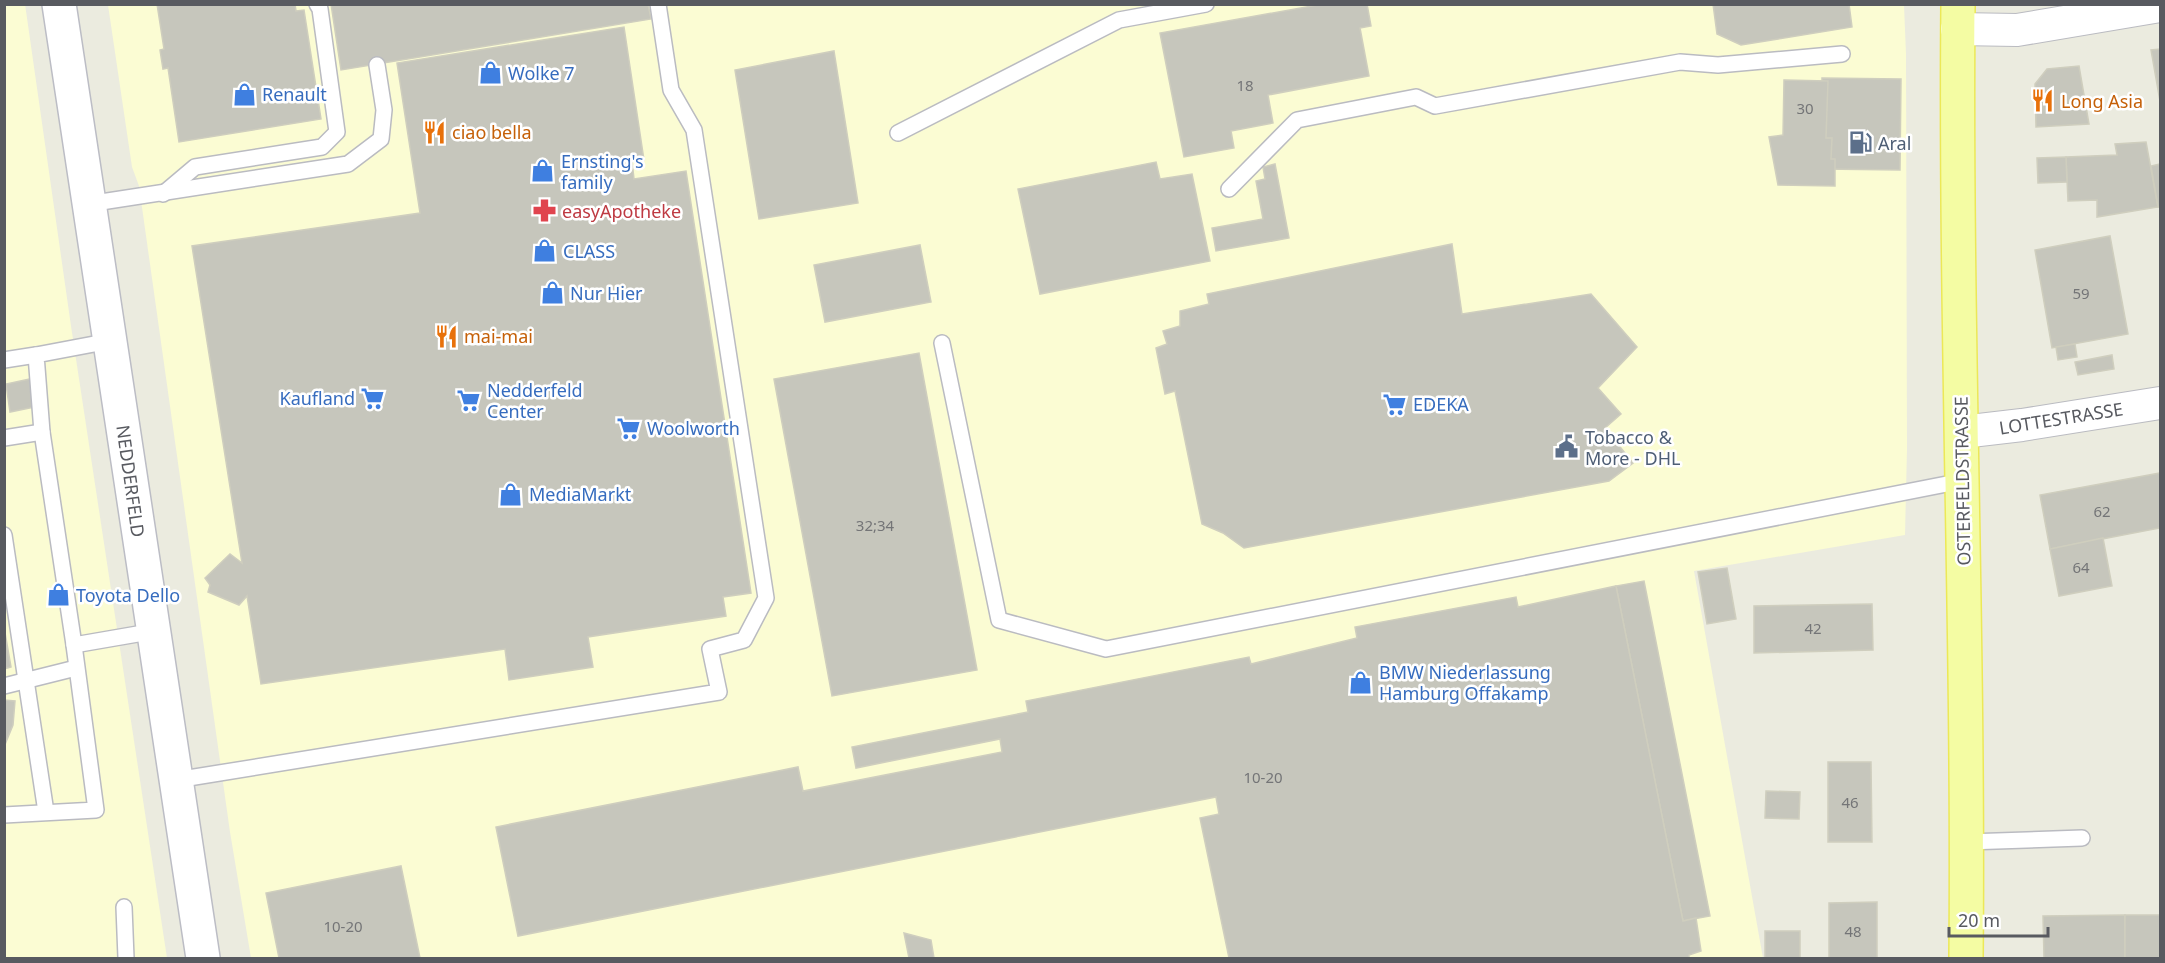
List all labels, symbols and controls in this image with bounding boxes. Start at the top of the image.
shop icon: Wolke 7 [477,60,503,86]
place label: Wolke 7 [508,61,575,85]
house number: 18 [1236,75,1254,95]
shop icon: Renault [231,81,257,107]
place label: Renault [262,82,327,106]
restaurant icon: Long Asia [2030,88,2056,114]
place label: Long Asia [2061,89,2143,113]
house number: 30 [1796,98,1814,118]
restaurant icon: ciao bella [421,119,447,145]
place label: ciao bella [452,120,532,144]
fuel station icon: Aral [1847,130,1873,156]
place label: Aral [1878,131,1911,155]
place label: Ernsting's family [561,149,644,194]
shop icon: Ernsting's family [530,158,556,184]
pharmacy icon: easyApotheke [531,198,557,224]
place label: easyApotheke [562,199,681,223]
shop icon: CLASS [532,238,558,264]
place label: CLASS [563,239,615,263]
shop icon: Nur Hier [539,280,565,306]
place label: Nur Hier [570,281,643,305]
house number: 59 [2072,283,2090,303]
restaurant icon: mai-mai [433,323,459,349]
place label: mai-mai [464,324,533,348]
place label: Nedderfeld Center [487,378,583,423]
supermarket icon: Kaufland [360,385,386,411]
place label: Kaufland [280,386,355,410]
supermarket icon: Nedderfeld Center [456,387,482,413]
supermarket icon: EDEKA [1382,391,1408,417]
place label: EDEKA [1413,392,1469,416]
street label: OSTERFELDSTRASSE [1949,396,1975,566]
street label: LOTTESTRASSE [1997,396,2125,440]
supermarket icon: Woolworth [616,415,642,441]
place label: Woolworth [647,416,740,440]
street label: NEDDERFELD [111,423,151,539]
place label: Tobacco & More - DHL [1585,425,1681,470]
public building icon: Tobacco & More - DHL [1554,434,1580,460]
shop icon: MediaMarkt [498,481,524,507]
place label: MediaMarkt [529,482,632,506]
house number: 62 [2093,501,2111,521]
house number: 32;34 [856,515,895,535]
house number: 64 [2072,557,2090,577]
shop icon: Toyota Dello [45,582,71,608]
place label: Toyota Dello [76,583,180,607]
house number: 42 [1804,618,1822,638]
place label: BMW Niederlassung Hamburg Offakamp [1379,660,1551,705]
shop icon: BMW Niederlassung Hamburg Offakamp [1348,669,1374,695]
house number: 10-20 [1243,767,1283,787]
house number: 46 [1841,792,1859,812]
scale bar [1949,900,2048,938]
text: 20 m [1958,908,2000,932]
house number: 10-20 [323,916,363,936]
house number: 48 [1844,921,1862,941]

